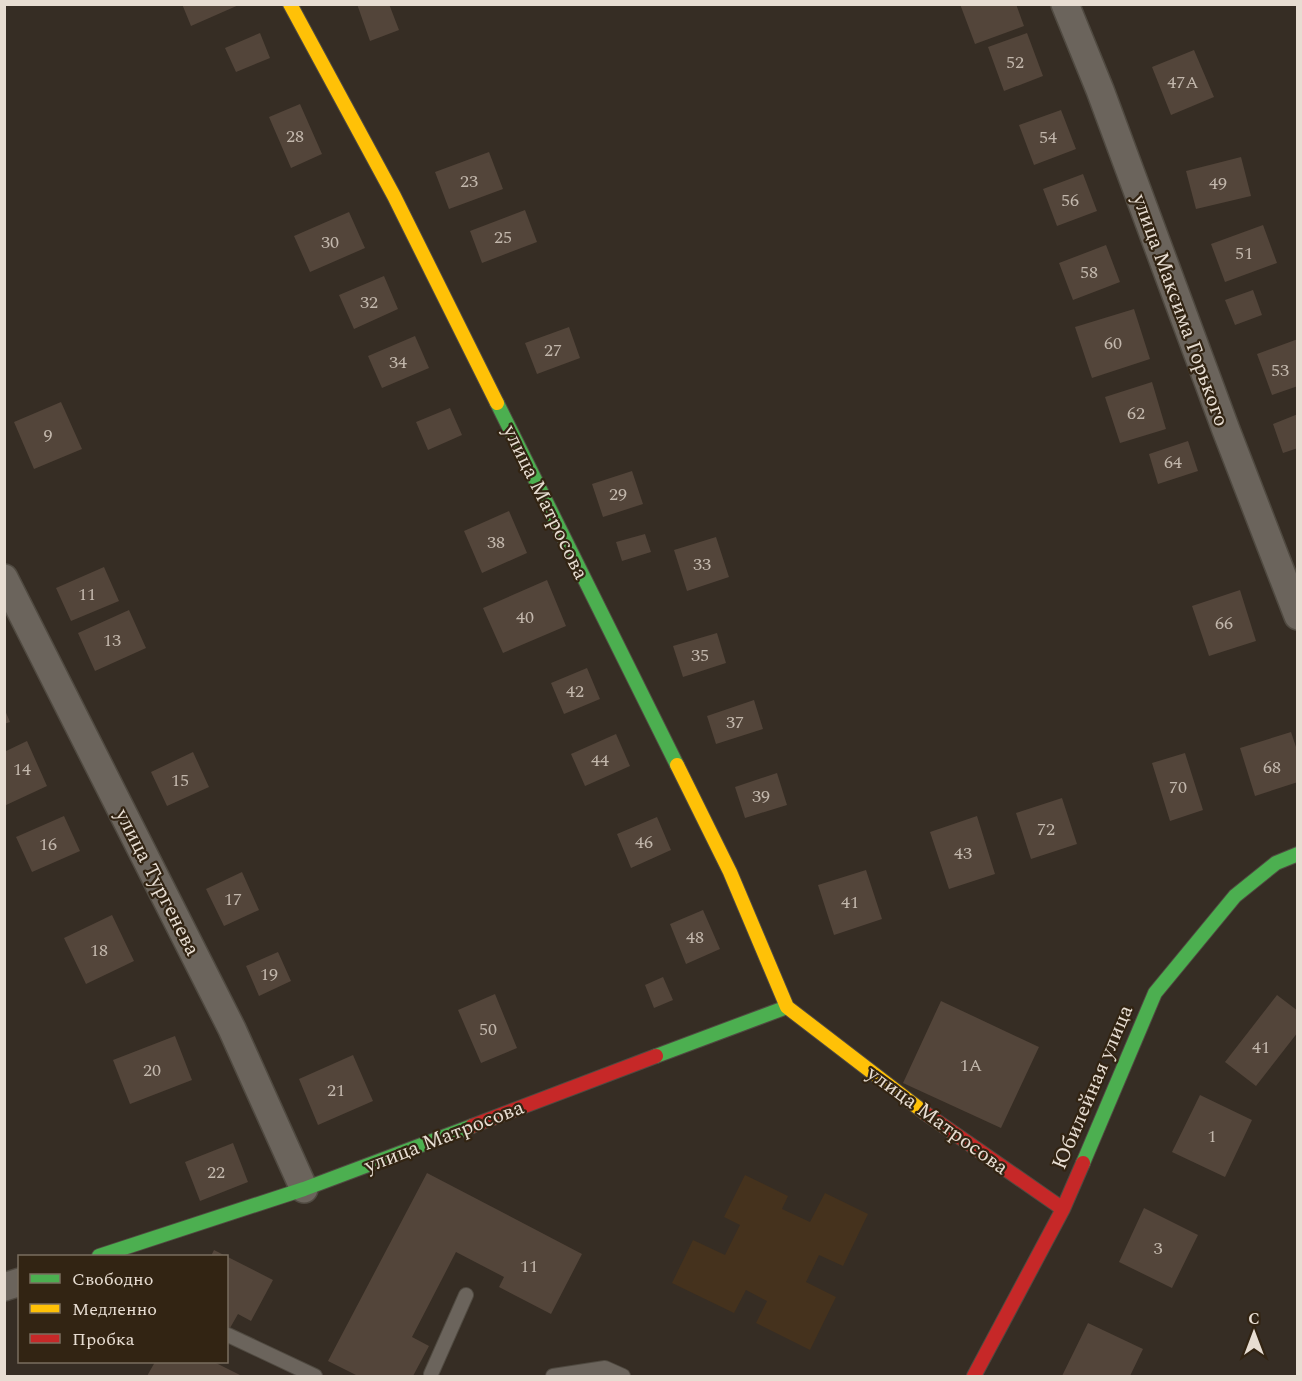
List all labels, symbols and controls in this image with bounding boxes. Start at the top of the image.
house number: 52 [1006,49,1024,76]
house number: 47А [1167,69,1199,96]
house number: 28 [286,123,304,150]
house number: 54 [1039,124,1057,151]
house number: 23 [460,168,478,195]
house number: 49 [1209,170,1227,197]
house number: 56 [1061,187,1079,214]
street label: улица Максима Горького [1123,189,1237,431]
house number: 25 [494,224,512,251]
house number: 30 [321,229,339,256]
house number: 51 [1235,240,1253,267]
house number: 58 [1080,259,1098,286]
house number: 32 [360,289,378,316]
house number: 60 [1104,330,1122,357]
house number: 27 [544,337,562,364]
house number: 34 [389,349,407,376]
house number: 53 [1271,357,1289,384]
house number: 62 [1127,400,1145,427]
street label: улица Матросова [493,419,597,586]
house number: 9 [44,422,53,449]
house number: 64 [1164,449,1182,476]
house number: 29 [609,481,627,508]
house number: 38 [487,529,505,556]
house number: 33 [693,551,711,578]
house number: 11 [78,581,96,608]
house number: 40 [516,604,534,631]
house number: 66 [1215,610,1233,637]
house number: 13 [103,627,121,654]
house number: 35 [691,642,709,669]
house number: 42 [566,678,584,705]
house number: 37 [726,709,744,736]
house number: 44 [591,747,609,774]
house number: 68 [1263,754,1281,781]
house number: 14 [13,756,31,783]
house number: 15 [171,767,189,794]
house number: 70 [1169,774,1187,801]
house number: 39 [752,783,770,810]
street label: улица Тургенева [106,802,208,962]
house number: 72 [1037,816,1055,843]
house number: 46 [635,829,653,856]
house number: 16 [39,831,57,858]
house number: 43 [954,840,972,867]
house number: 17 [224,886,242,913]
house number: 41 [841,889,859,916]
house number: 48 [686,924,704,951]
house number: 18 [90,937,108,964]
house number: 19 [260,961,278,988]
street label: Юбилейная улица [1044,999,1142,1175]
house number: 50 [479,1016,497,1043]
house number: 41 [1252,1034,1270,1061]
house number: 1А [960,1052,982,1079]
house number: 20 [143,1057,161,1084]
street label: улица Матросова [859,1058,1016,1184]
house number: 21 [327,1077,345,1104]
street label: улица Матросова [359,1091,530,1182]
house number: 1 [1208,1123,1217,1150]
house number: 22 [207,1159,225,1186]
house number: 3 [1154,1235,1163,1262]
house number: 11 [520,1253,538,1280]
legend [18,1255,228,1363]
text: Свободно [72,1266,153,1293]
text: Медленно [72,1296,157,1323]
north arrow [1224,1303,1284,1363]
text: С [1248,1307,1260,1331]
text: Пробка [72,1326,135,1353]

